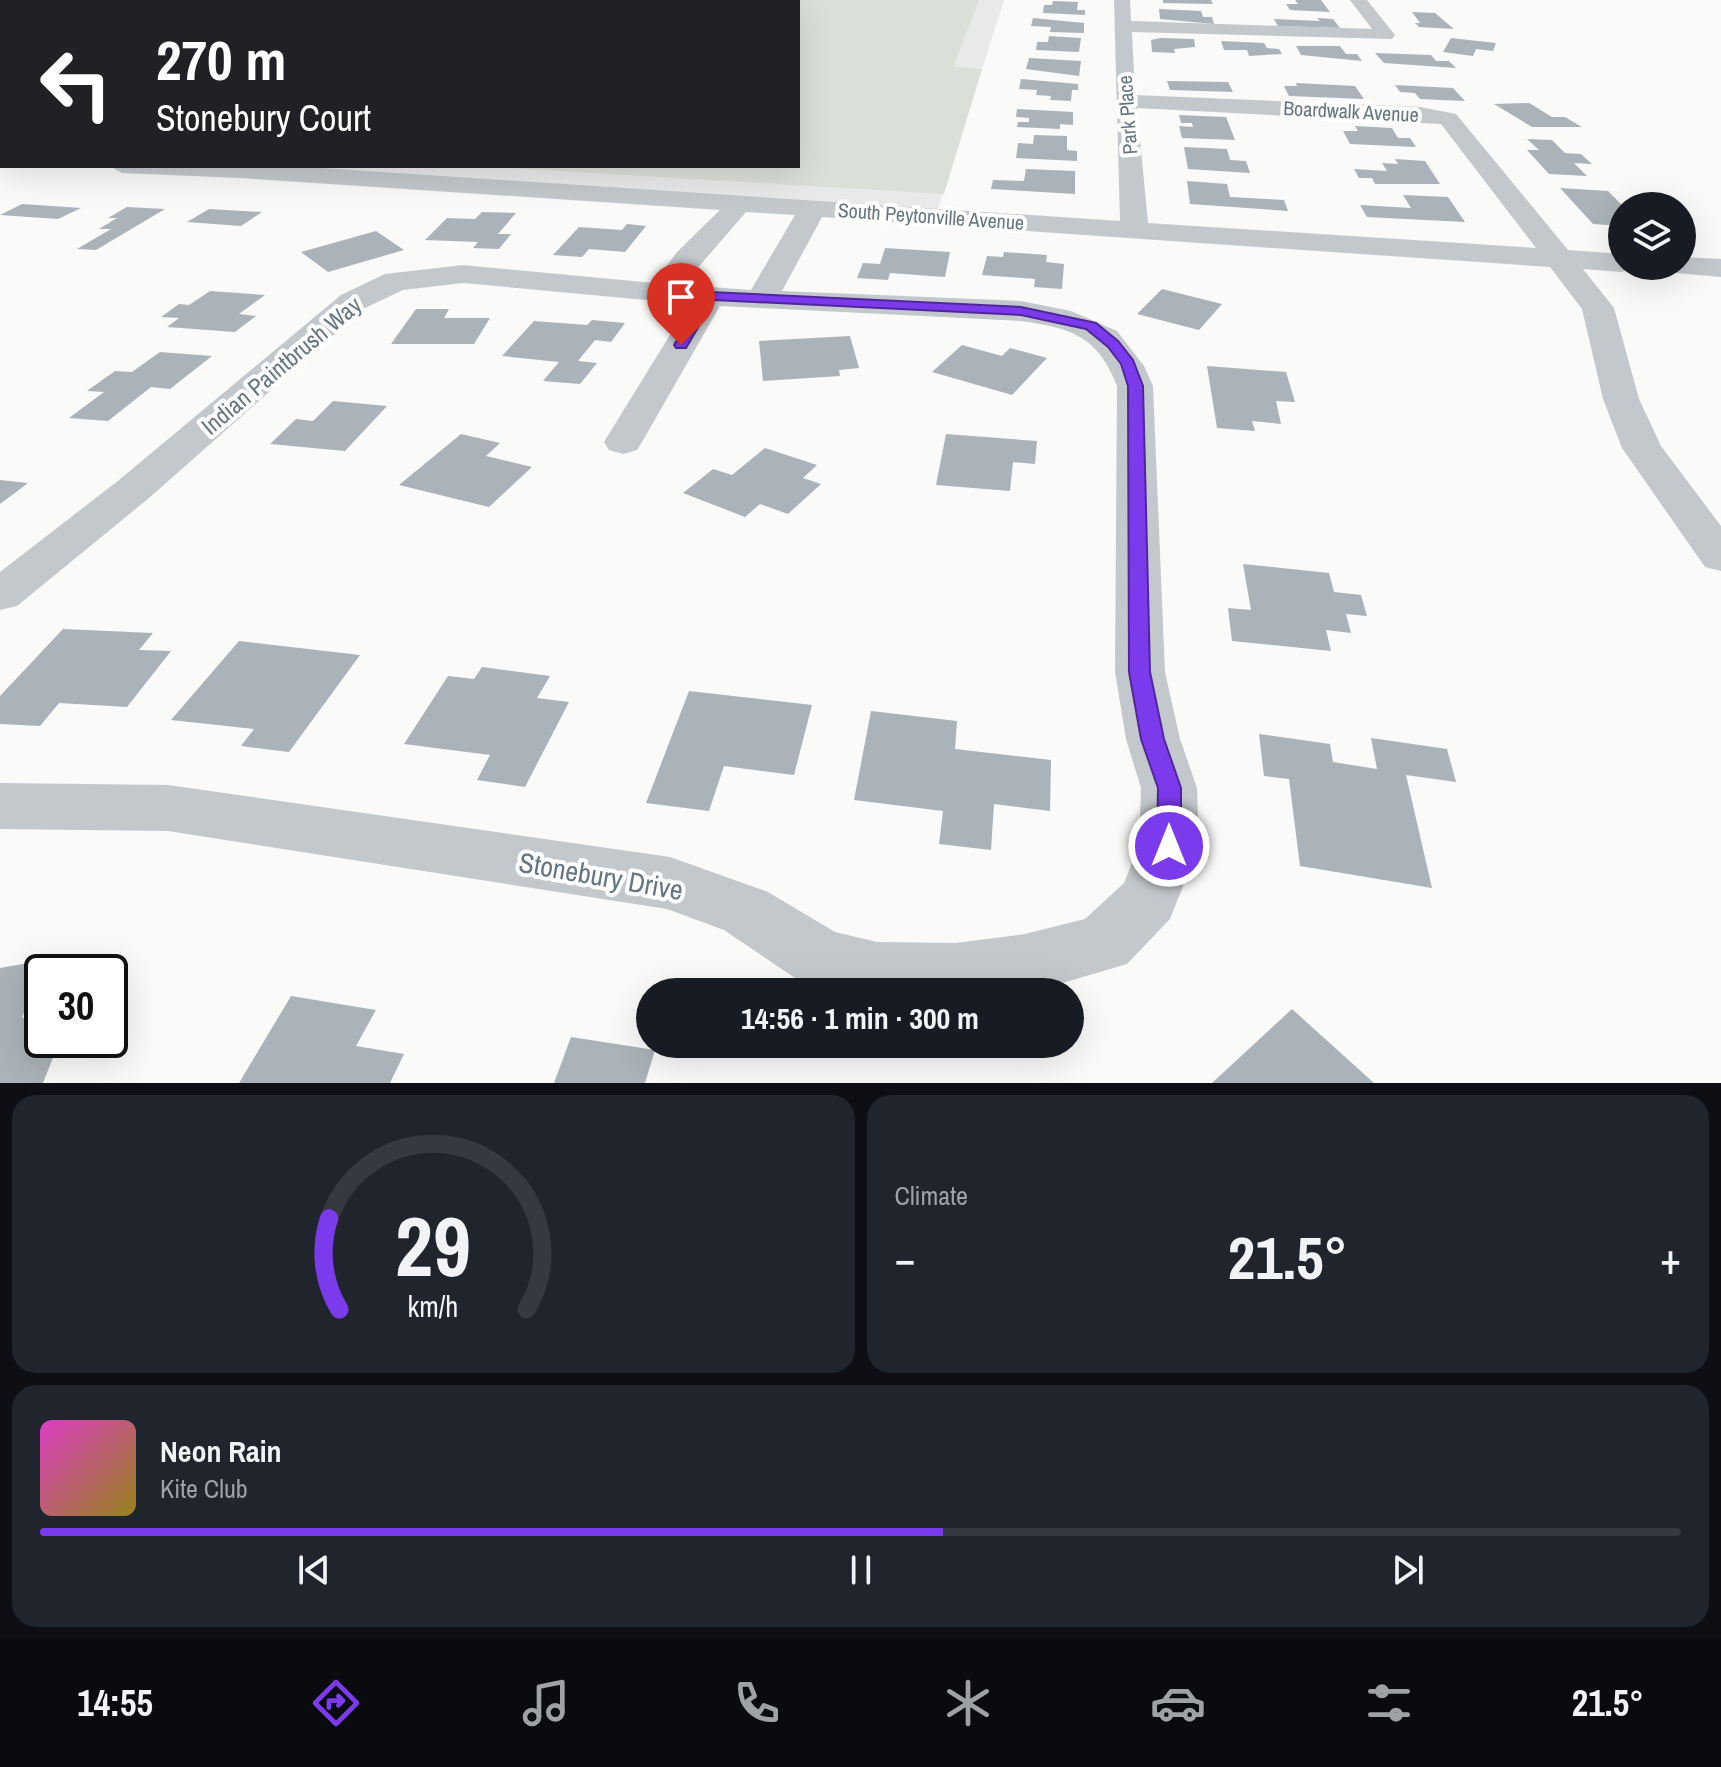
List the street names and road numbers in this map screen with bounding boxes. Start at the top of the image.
street label: Park Place [1111,74,1143,156]
street label: Boardwalk Avenue [1283,94,1419,128]
street label: South Peytonville Avenue [837,196,1025,236]
street label: Indian Paintbrush Way [194,289,368,441]
street label: Stonebury Drive [516,843,686,909]

